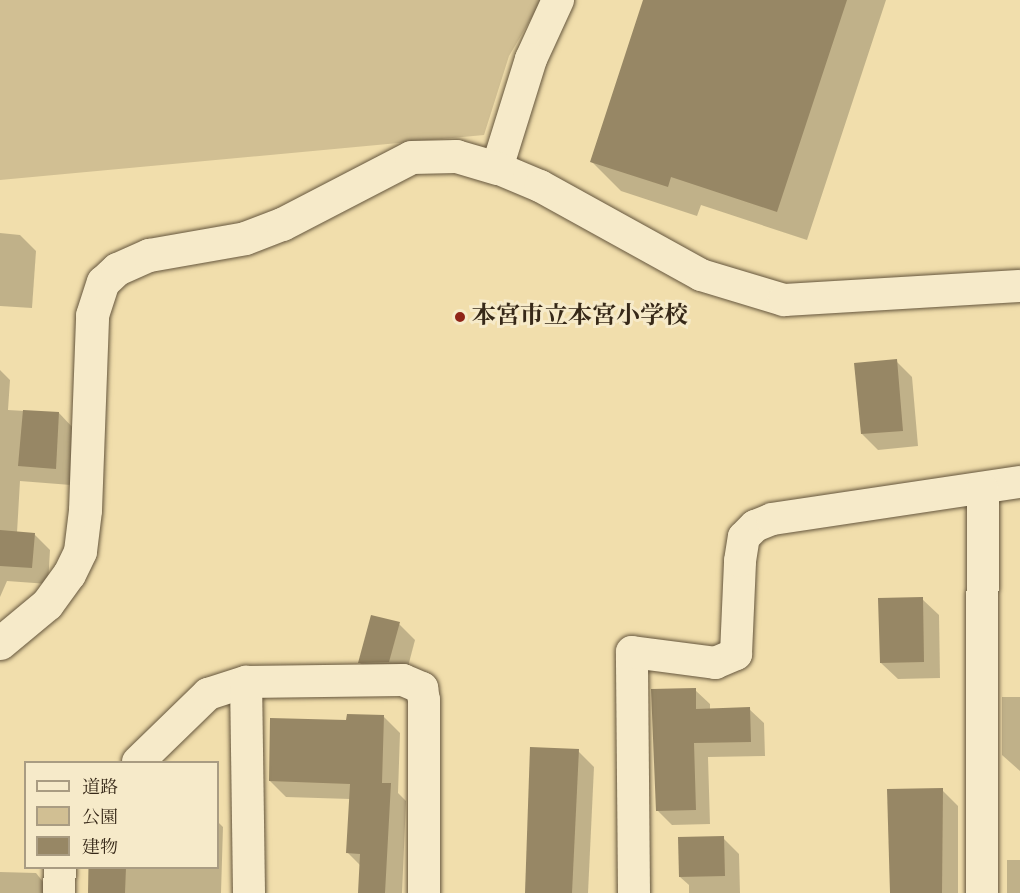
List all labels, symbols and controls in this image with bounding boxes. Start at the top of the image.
place label: 本宮市立本宮小学校 [472,303,688,331]
marker: 本宮市立本宮小学校 [453,310,467,324]
legend [24,761,219,869]
text: 道路 [82,777,118,800]
text: 公園 [82,807,118,830]
text: 建物 [82,837,118,860]

